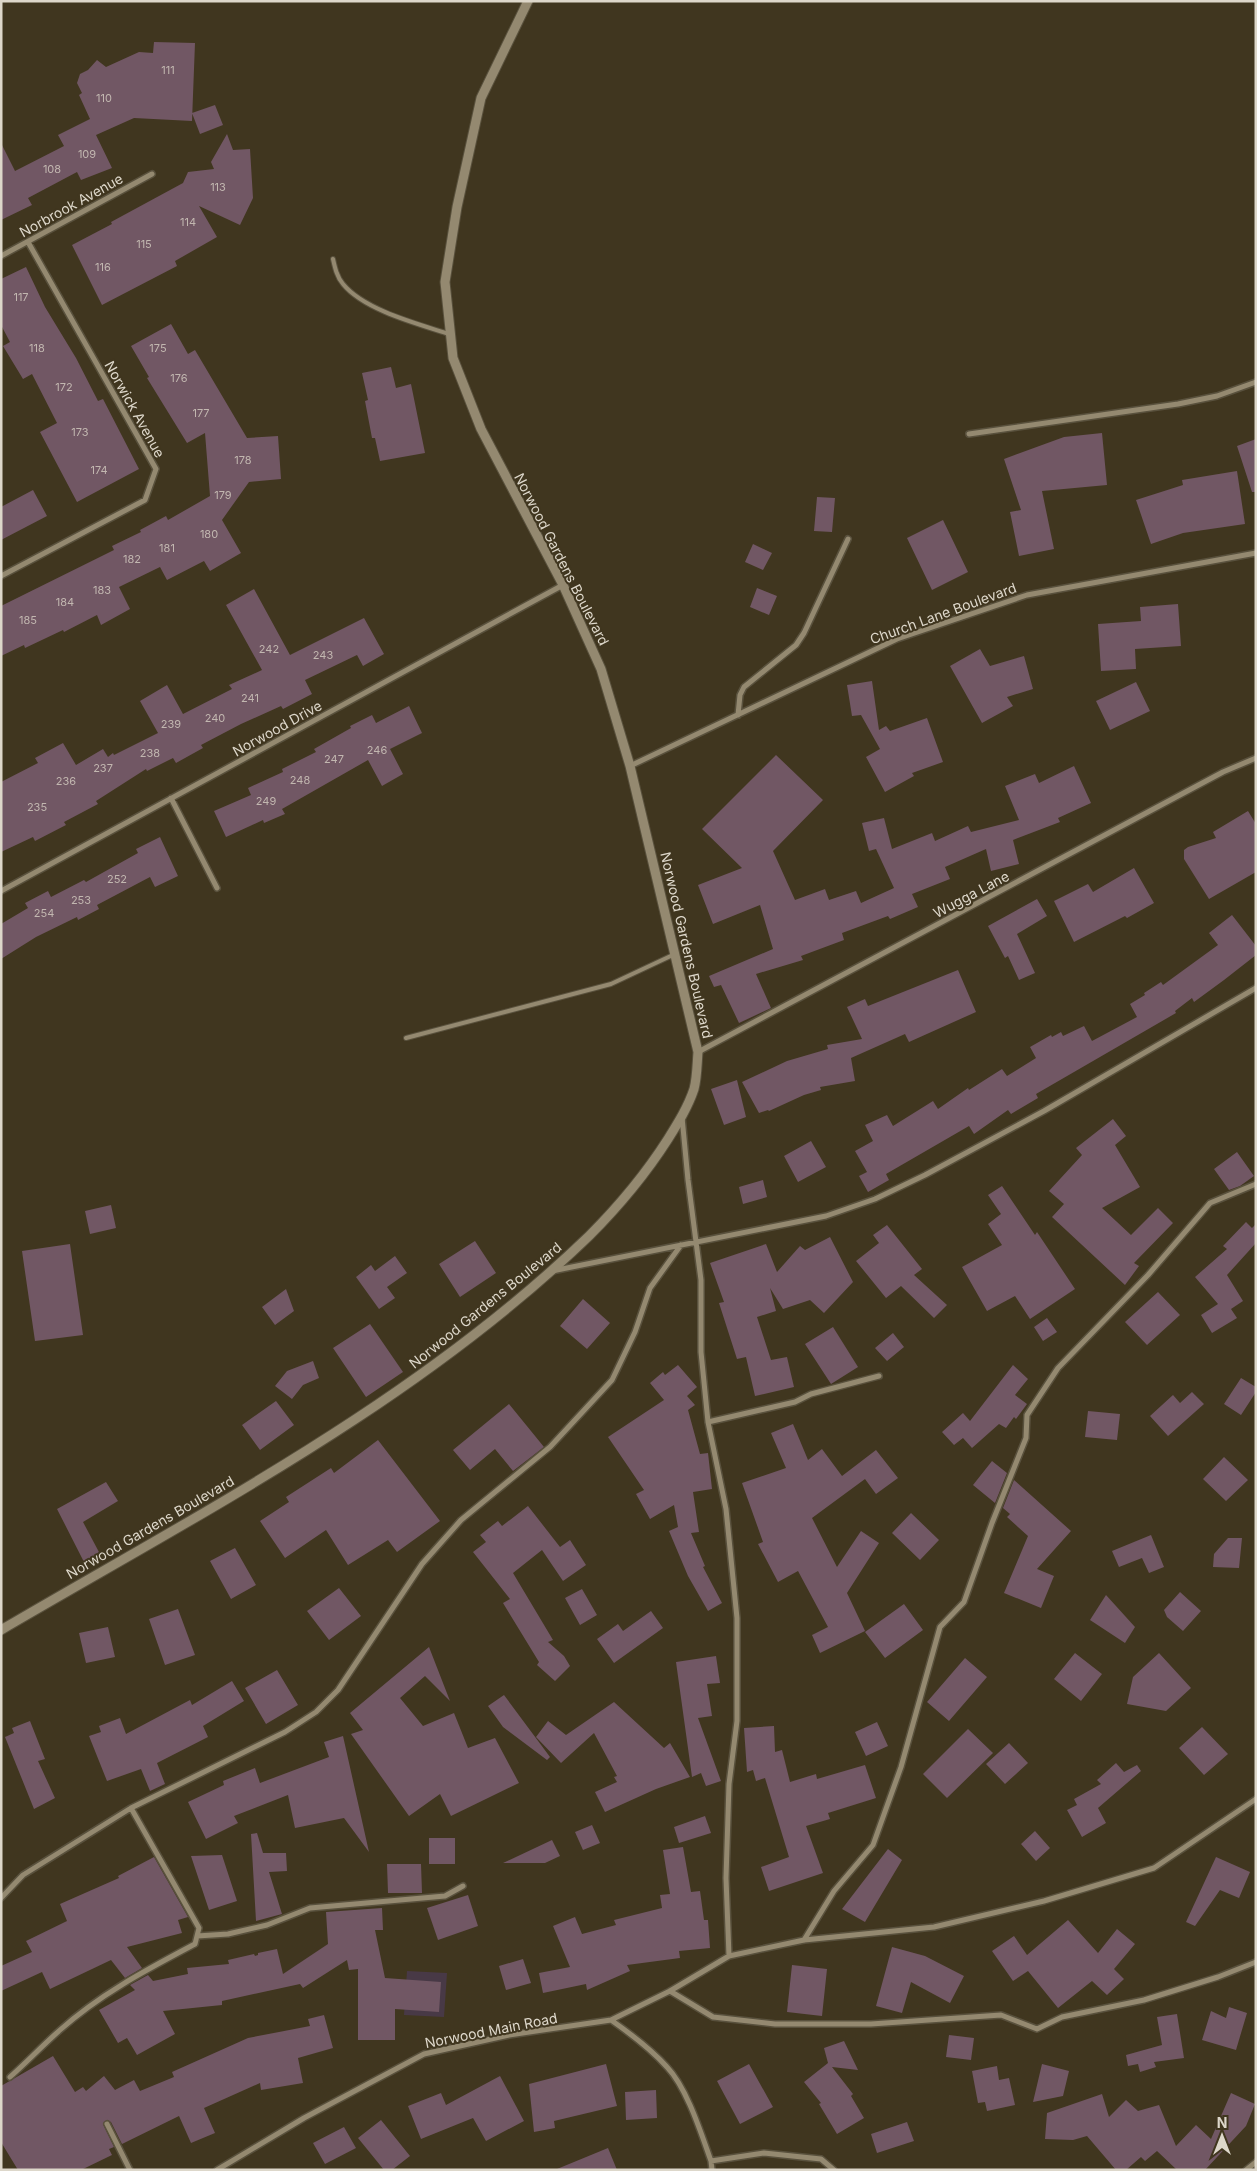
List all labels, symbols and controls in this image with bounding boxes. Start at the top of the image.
house number: 111 [161,63,175,77]
house number: 110 [96,91,112,105]
house number: 109 [78,147,96,161]
house number: 108 [43,162,61,176]
street label: Norbrook Avenue [16,170,126,240]
house number: 113 [210,180,226,194]
house number: 114 [180,215,196,229]
house number: 115 [136,237,152,251]
house number: 116 [95,260,111,274]
house number: 117 [13,290,29,304]
house number: 118 [29,341,45,355]
house number: 175 [149,341,167,355]
street label: Norwick Avenue [101,358,169,460]
house number: 176 [170,371,188,385]
house number: 172 [55,380,73,394]
house number: 177 [192,406,210,420]
house number: 173 [71,425,89,439]
house number: 178 [234,453,252,467]
house number: 174 [90,463,108,477]
street label: Norwood Gardens Boulevard [511,470,613,648]
house number: 179 [214,488,232,502]
house number: 180 [200,527,218,541]
house number: 181 [159,541,175,555]
house number: 182 [123,552,141,566]
street label: Church Lane Boulevard [867,579,1019,647]
house number: 183 [93,583,111,597]
house number: 184 [56,595,74,609]
house number: 185 [19,613,37,627]
house number: 242 [259,642,279,656]
house number: 243 [313,648,333,662]
house number: 241 [241,691,259,705]
street label: Norwood Drive [229,696,325,760]
house number: 240 [205,711,225,725]
house number: 239 [161,717,181,731]
house number: 246 [367,743,387,757]
house number: 238 [140,746,160,760]
house number: 247 [324,752,344,766]
house number: 237 [93,761,113,775]
house number: 248 [290,773,310,787]
house number: 236 [56,774,76,788]
house number: 249 [256,794,276,808]
house number: 235 [27,800,47,814]
street label: Norwood Gardens Boulevard [657,850,717,1040]
street label: Wugga Lane [930,867,1012,921]
house number: 252 [107,872,127,886]
house number: 253 [71,893,91,907]
house number: 254 [34,906,54,920]
street label: Norwood Gardens Boulevard [405,1238,565,1372]
street label: Norwood Gardens Boulevard [63,1472,237,1582]
street label: Norwood Main Road [423,2009,559,2051]
north arrow [1197,2111,1247,2161]
text: N [1217,2114,1227,2131]

